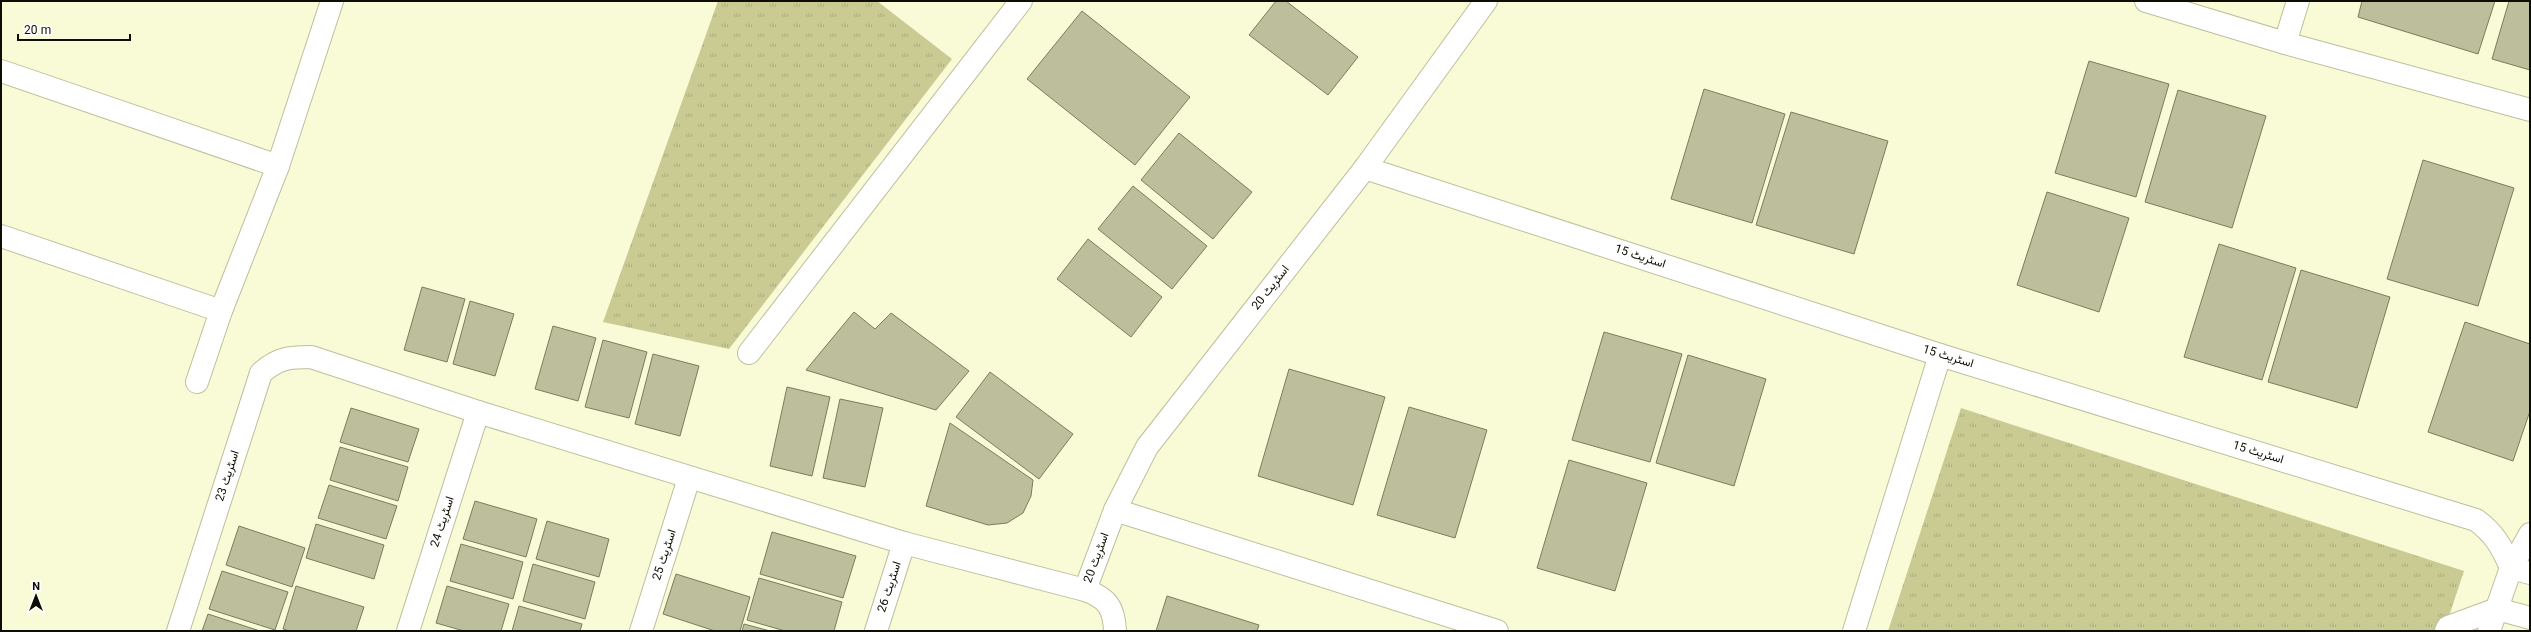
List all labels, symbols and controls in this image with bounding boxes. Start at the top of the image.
scale bar [18,16,130,42]
text: 20 m [24,22,51,40]
street label: اسٹریٹ 15 [1612,240,1668,274]
street label: اسٹریٹ 20 [1248,262,1294,314]
street label: اسٹریٹ 15 [1920,341,1976,373]
street label: اسٹریٹ 15 [2230,437,2286,469]
street label: اسٹریٹ 23 [211,448,245,504]
street label: اسٹریٹ 24 [426,494,460,550]
street label: اسٹریٹ 25 [648,527,682,583]
street label: اسٹریٹ 20 [1080,530,1114,586]
street label: اسٹریٹ 26 [873,559,907,615]
north arrow [16,576,56,616]
text: N [32,579,40,596]

